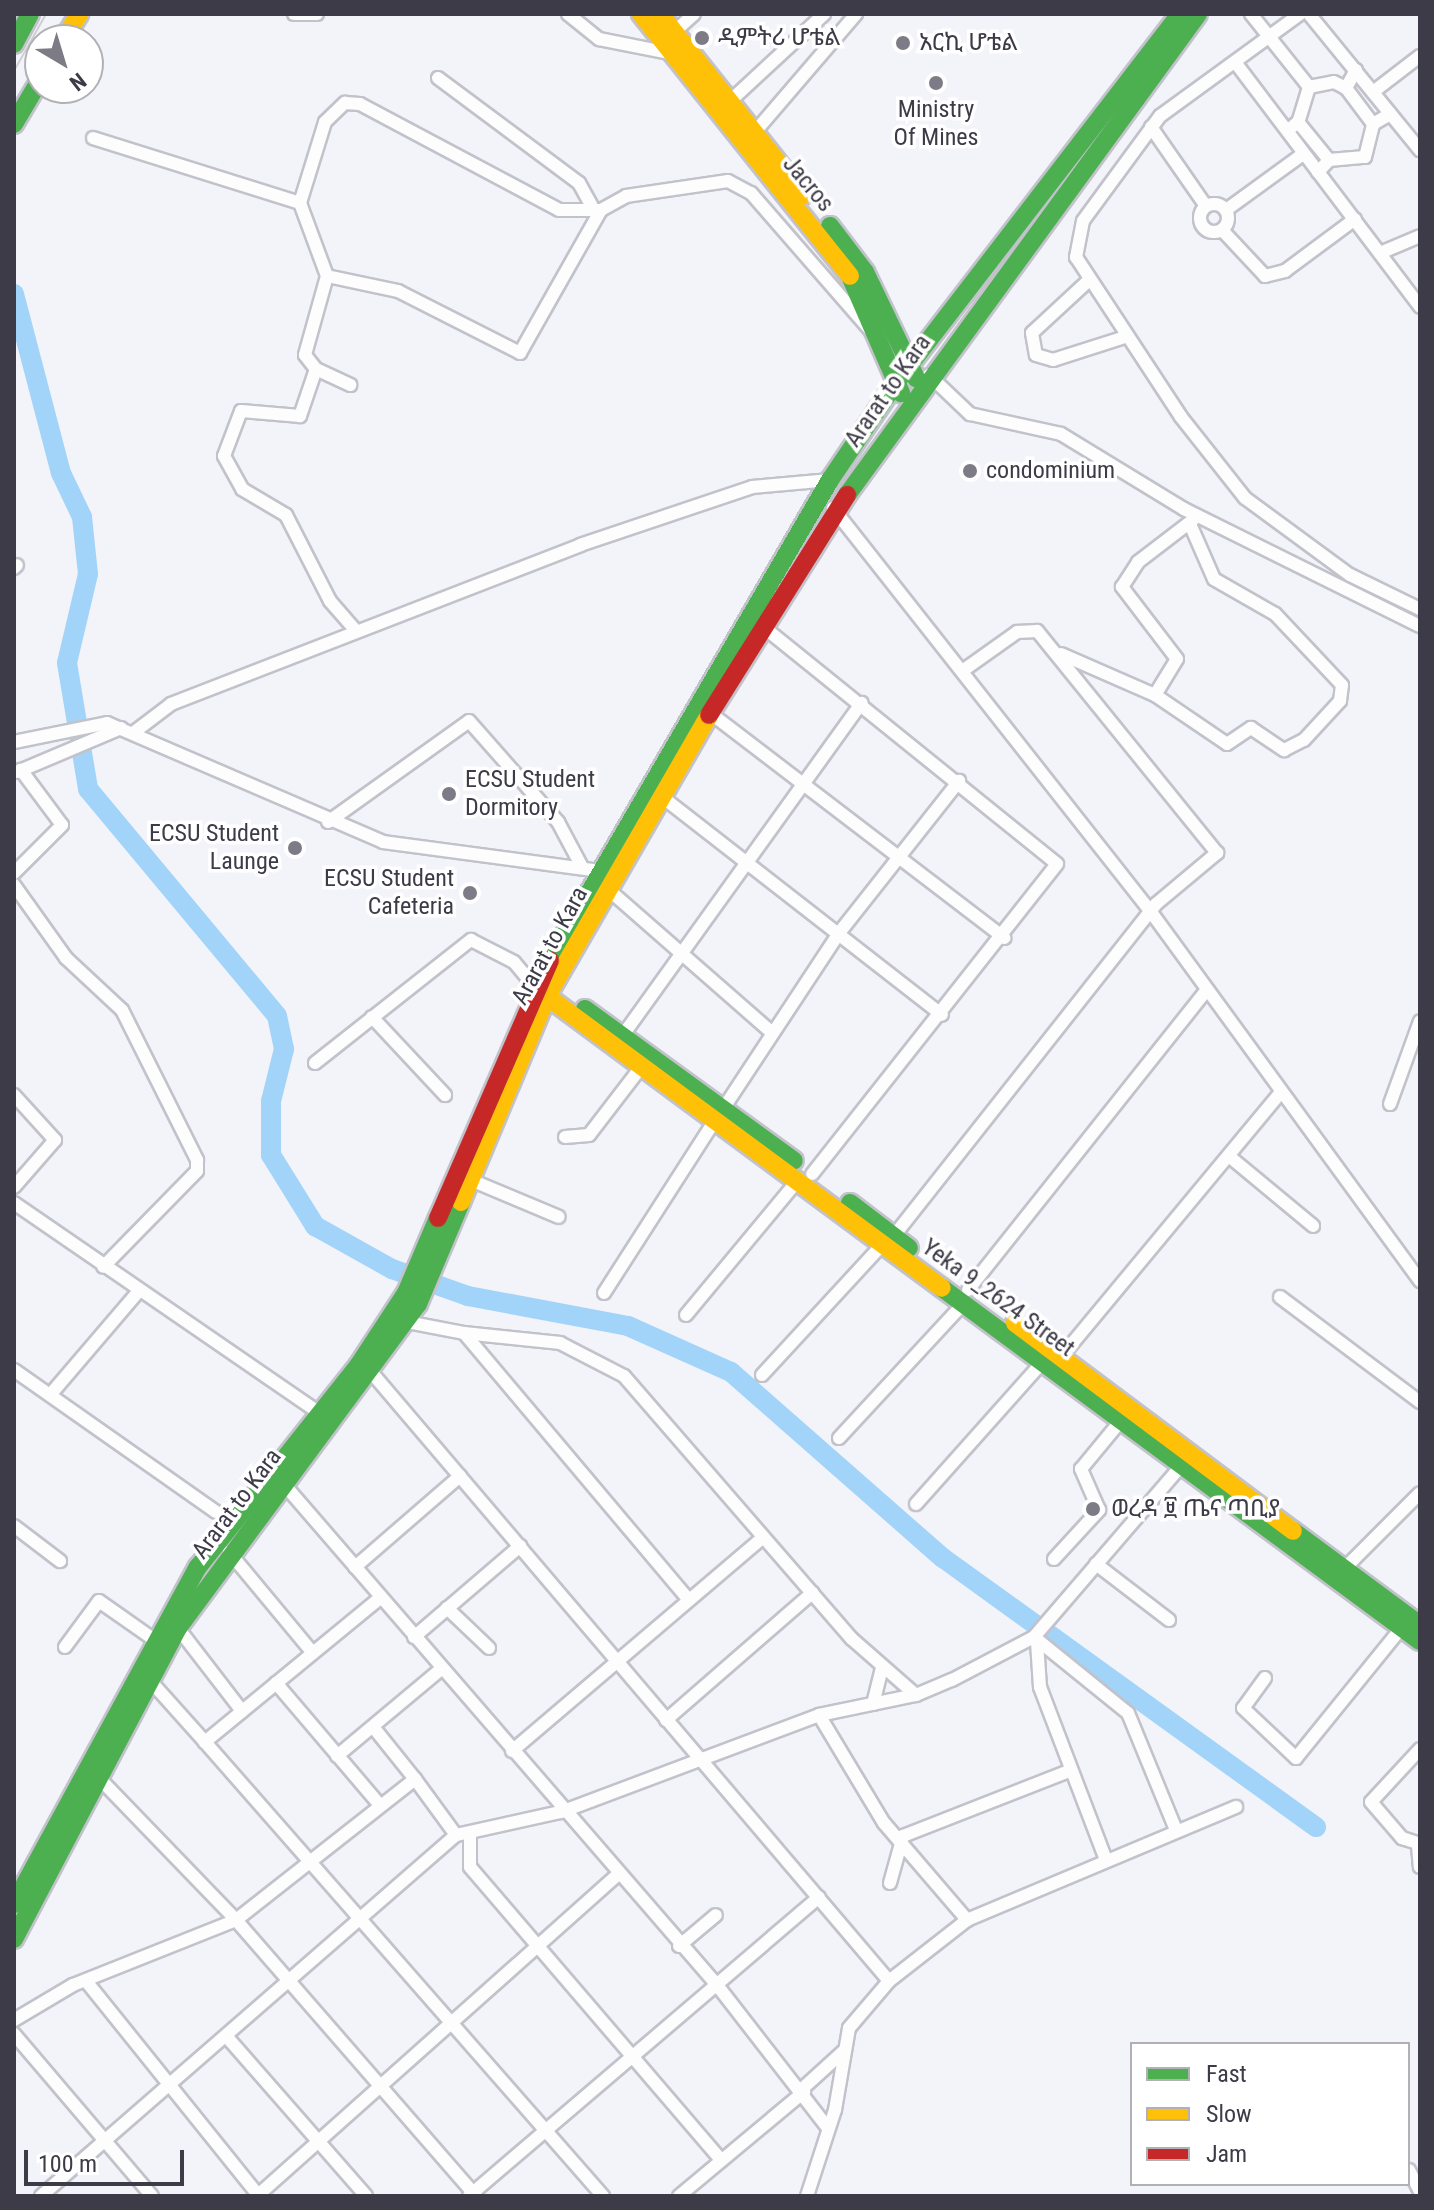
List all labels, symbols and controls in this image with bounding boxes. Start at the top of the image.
north arrow [24,24,104,104]
place label: ዲምትሪ ሆቴል [718,24,840,52]
marker: ዲምትሪ ሆቴል [693,29,711,47]
place label: አርኪ ሆቴል [919,29,1018,57]
marker: አርኪ ሆቴል [894,34,912,52]
text: N [65,68,91,96]
marker: Ministry Of Mines [927,74,945,92]
place label: Ministry Of Mines [894,96,978,152]
street label: Jacros [776,150,840,218]
street label: Ararat to Kara [839,329,937,453]
place label: condominium [986,457,1115,485]
marker: condominium [961,462,979,480]
place label: ECSU Student Dormitory [465,766,595,822]
marker: ECSU Student Dormitory [440,785,458,803]
place label: ECSU Student Launge [149,820,279,876]
marker: ECSU Student Launge [286,839,304,857]
place label: ECSU Student Cafeteria [324,865,454,921]
street label: Ararat to Kara [506,882,594,1010]
marker: ECSU Student Cafeteria [461,884,479,902]
street label: Yeka 9_2624 Street [916,1233,1080,1363]
street label: Ararat to Kara [186,1443,288,1565]
place label: ወረዳ ፱ ጤና ጣቢያ [1111,1495,1280,1523]
marker: ወረዳ ፱ ጤና ጣቢያ [1082,1498,1104,1520]
legend [1130,2042,1410,2186]
text: Fast [1206,2060,1247,2088]
text: Slow [1206,2100,1252,2128]
scale bar [28,2134,188,2184]
text: Jam [1206,2140,1247,2168]
text: 100 m [38,2150,97,2178]

